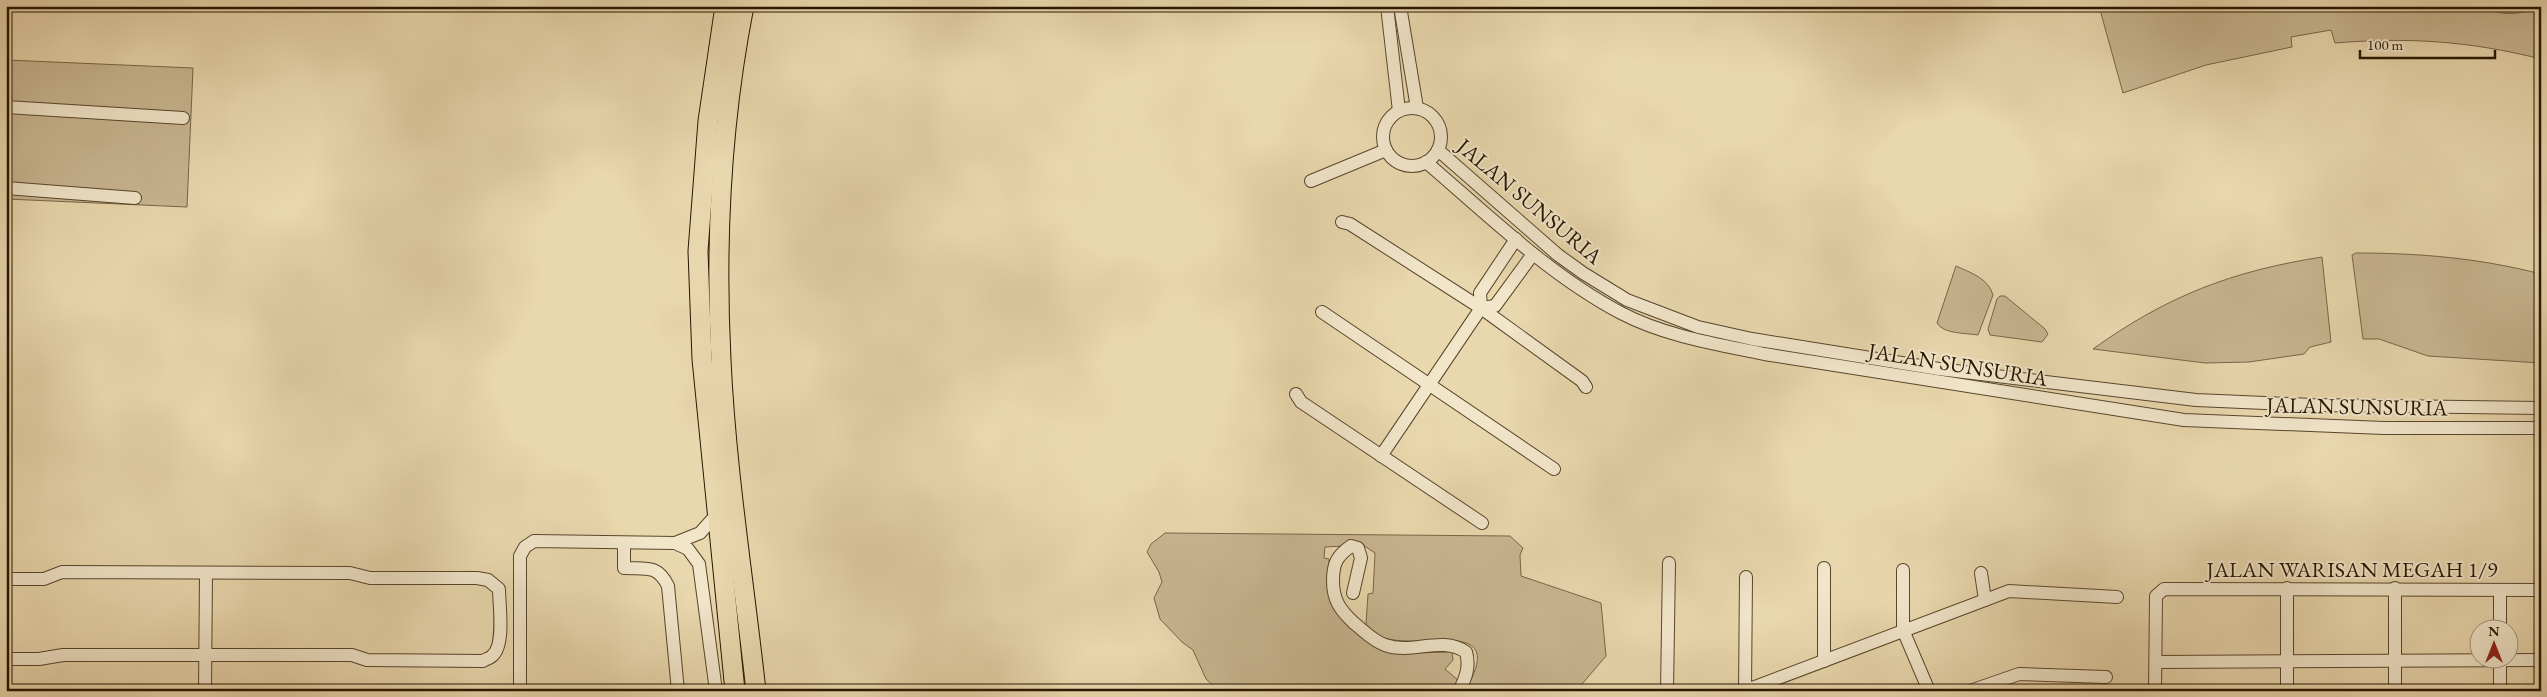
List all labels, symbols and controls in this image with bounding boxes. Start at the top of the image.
scale bar [2360,28,2494,60]
text: 100 m [2367,35,2404,54]
street label: JALAN SUNSURIA [1449,131,1609,271]
street label: JALAN SUNSURIA [1864,336,2051,393]
street label: JALAN SUNSURIA [2264,390,2449,423]
street label: JALAN WARISAN MEGAH 1/9 [2204,555,2498,584]
north arrow [2470,620,2520,670]
text: N [2488,622,2500,640]

